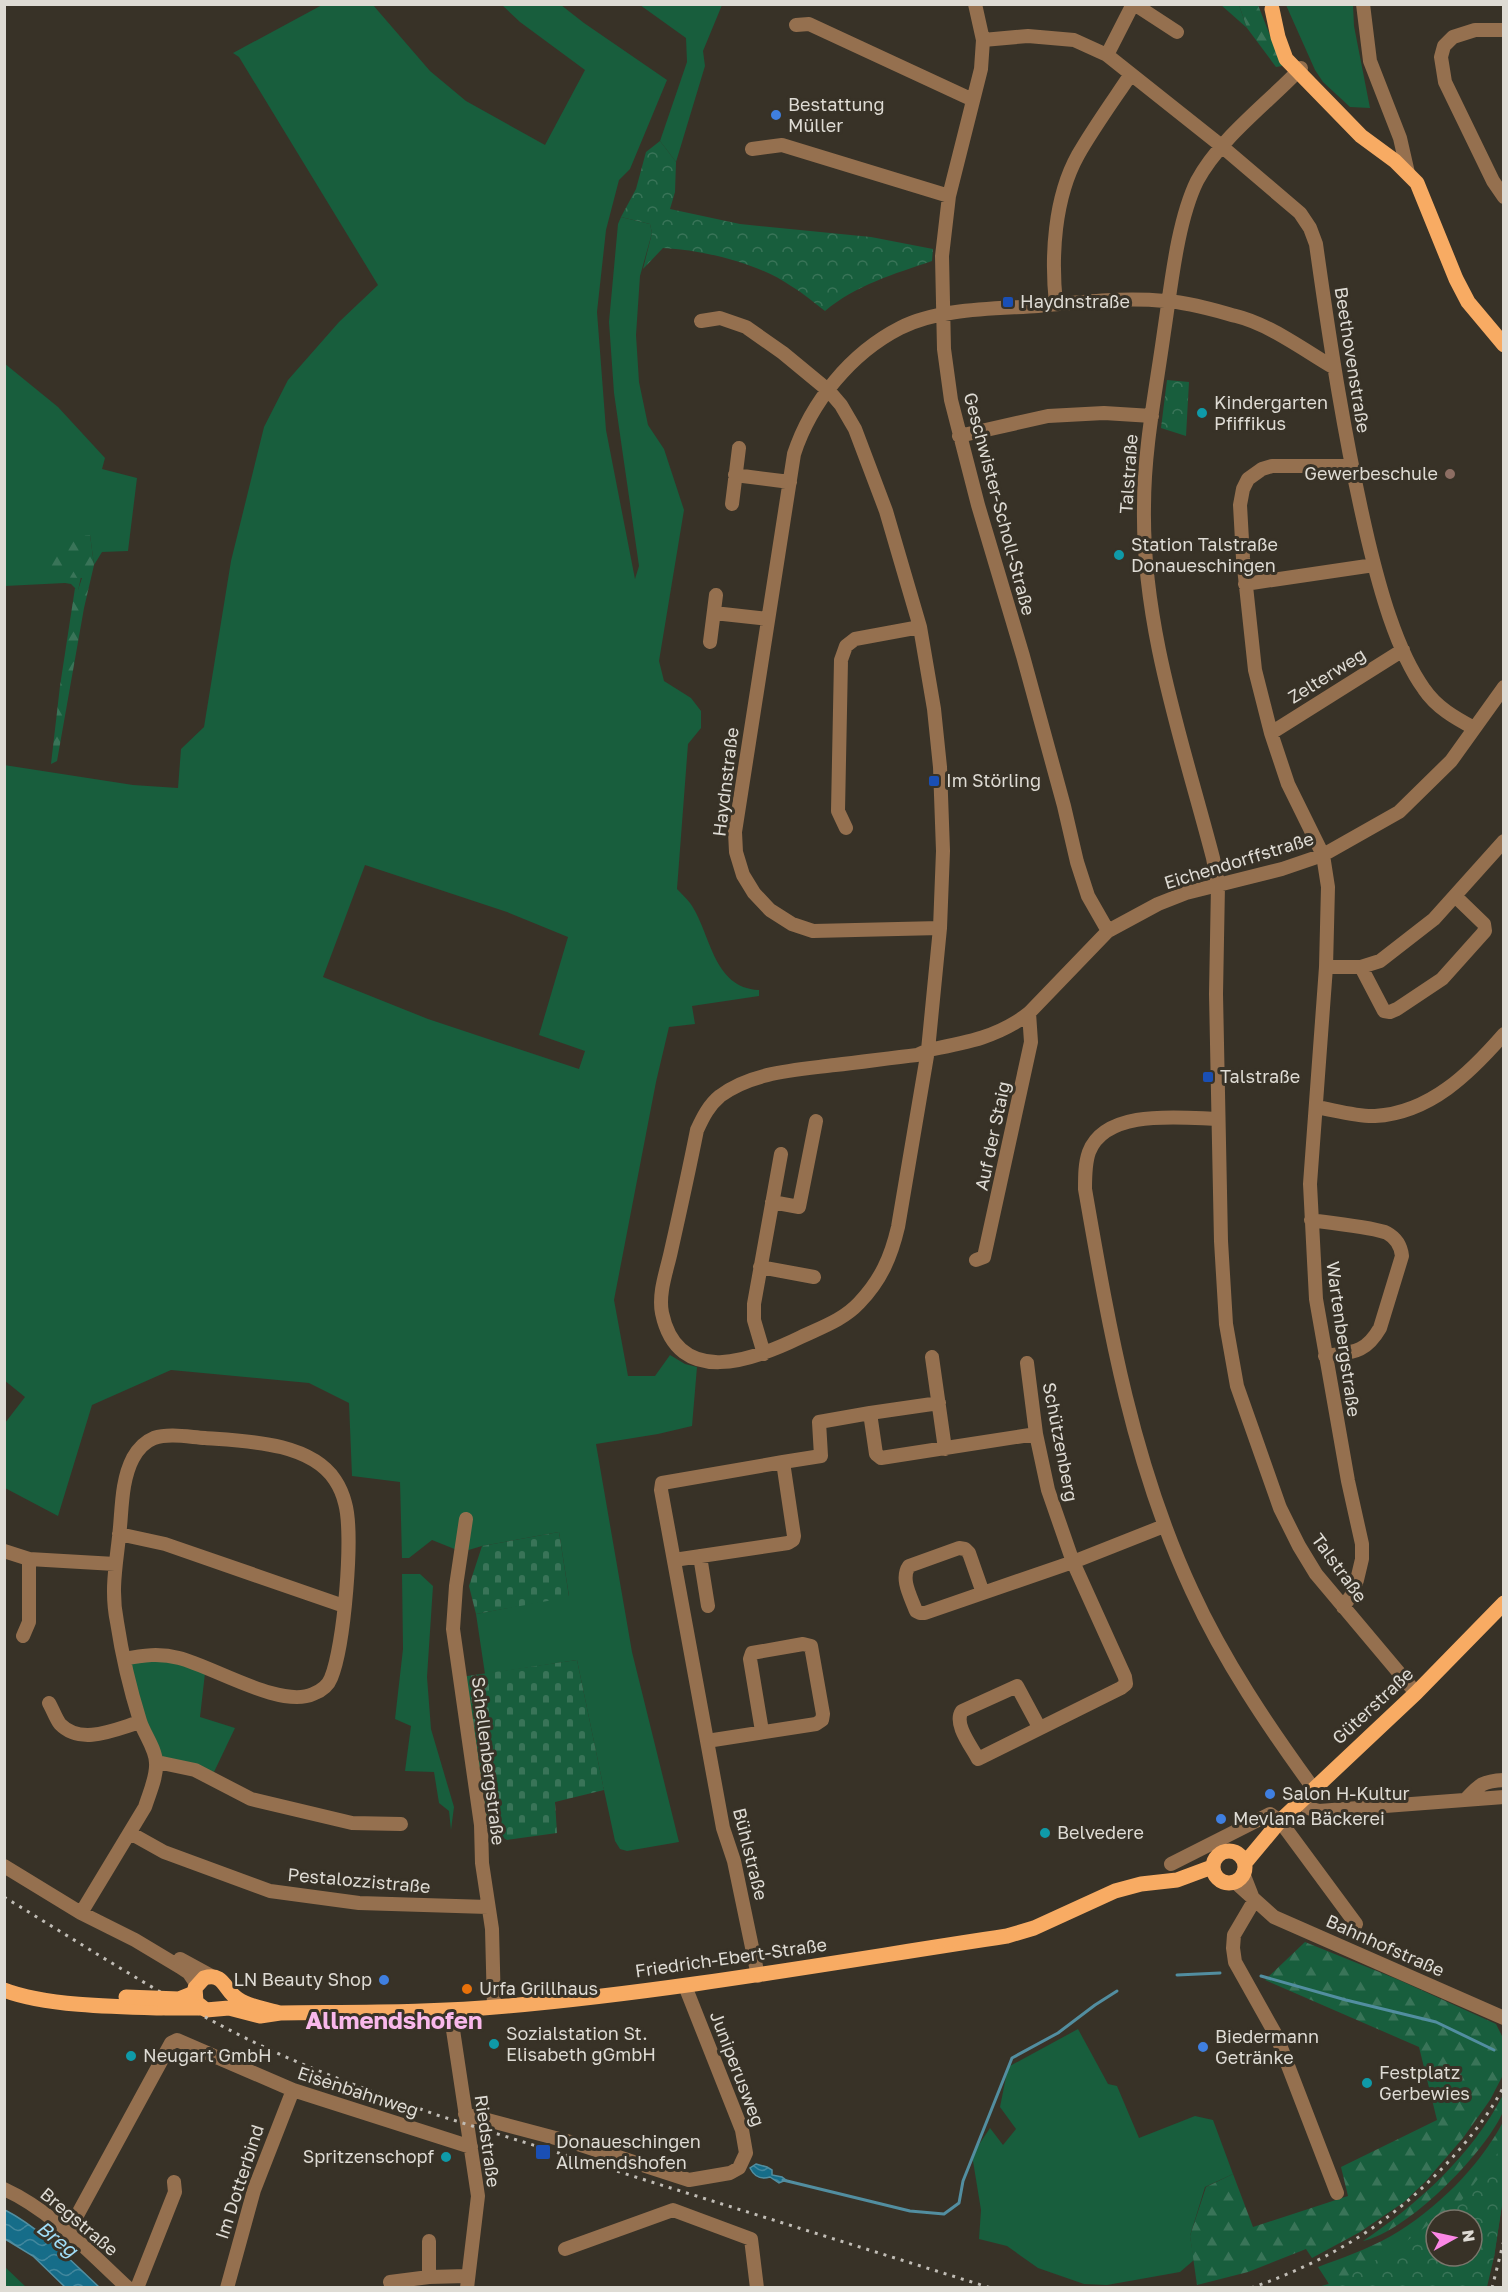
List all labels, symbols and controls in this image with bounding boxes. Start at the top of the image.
place label: Bestattung Müller [788,93,884,136]
marker: Bestattung Müller [769,108,783,122]
street label: Beethovenstraße [1331,285,1375,434]
place label: Haydnstraße [1020,290,1130,312]
marker: Haydnstraße [1001,295,1015,309]
street label: Geschwister-Scholl-Straße [960,390,1040,618]
place label: Kindergarten Pfiffikus [1214,391,1328,434]
marker: Kindergarten Pfiffikus [1195,406,1209,420]
street label: Talstraße [1114,433,1142,515]
place label: Gewerbeschule [1304,462,1438,484]
marker: Gewerbeschule [1443,467,1457,481]
place label: Station Talstraße Donaueschingen [1131,533,1278,576]
marker: Station Talstraße Donaueschingen [1112,548,1126,562]
street label: Zelterweg [1284,643,1369,708]
street label: Haydnstraße [707,726,743,838]
place label: Im Störling [946,769,1041,791]
marker: Im Störling [927,774,941,788]
street label: Eichendorffstraße [1161,827,1316,893]
place label: Talstraße [1220,1065,1300,1087]
marker: Talstraße [1201,1070,1215,1084]
street label: Auf der Staig [970,1079,1014,1192]
street label: Wartenbergstraße [1322,1260,1366,1418]
street label: Schützenberg [1039,1380,1083,1503]
street label: Talstraße [1307,1529,1372,1606]
street label: Güterstraße [1327,1662,1417,1748]
street label: Schellenbergstraße [468,1675,510,1846]
place label: Salon H-Kultur [1282,1782,1410,1804]
marker: Salon H-Kultur [1263,1787,1277,1801]
street label: Bühlstraße [729,1805,773,1902]
place label: Mevlana Bäckerei [1233,1807,1385,1829]
marker: Mevlana Bäckerei [1214,1812,1228,1826]
place label: Belvedere [1057,1821,1144,1843]
marker: Belvedere [1038,1826,1052,1840]
street label: Pestalozzistraße [287,1863,431,1897]
street label: Bahnhofstraße [1323,1909,1448,1981]
street label: Friedrich-Ebert-Straße [634,1933,828,1981]
place label: LN Beauty Shop [233,1968,372,1990]
marker: LN Beauty Shop [377,1973,391,1987]
place label: Urfa Grillhaus [479,1977,598,1999]
marker: Urfa Grillhaus [460,1982,474,1996]
district label: Allmendshofen [306,2005,482,2034]
street label: Juniperusweg [706,2008,770,2129]
place label: Sozialstation St. Elisabeth gGmbH [506,2022,656,2065]
place label: Biedermann Getränke [1215,2025,1319,2068]
marker: Sozialstation St. Elisabeth gGmbH [487,2037,501,2051]
marker: Biedermann Getränke [1196,2040,1210,2054]
place label: Neugart GmbH [143,2044,272,2066]
marker: Neugart GmbH [124,2049,138,2063]
street label: Eisenbahnweg [295,2061,422,2121]
place label: Festplatz Gerbewies [1379,2061,1470,2104]
marker: Festplatz Gerbewies [1360,2076,1374,2090]
street label: Riedstraße [471,2093,505,2189]
street label: Im Dotterbind [210,2122,268,2242]
place label: Donaueschingen Allmendshofen [556,2130,701,2173]
marker: Donaueschingen Allmendshofen [534,2143,552,2161]
place label: Spritzenschopf [303,2145,434,2167]
marker: Spritzenschopf [439,2150,453,2164]
street label: Bregstraße [36,2183,122,2261]
north arrow [1424,2208,1484,2268]
water label: Breg [32,2216,82,2262]
text: N [1458,2228,1480,2243]

